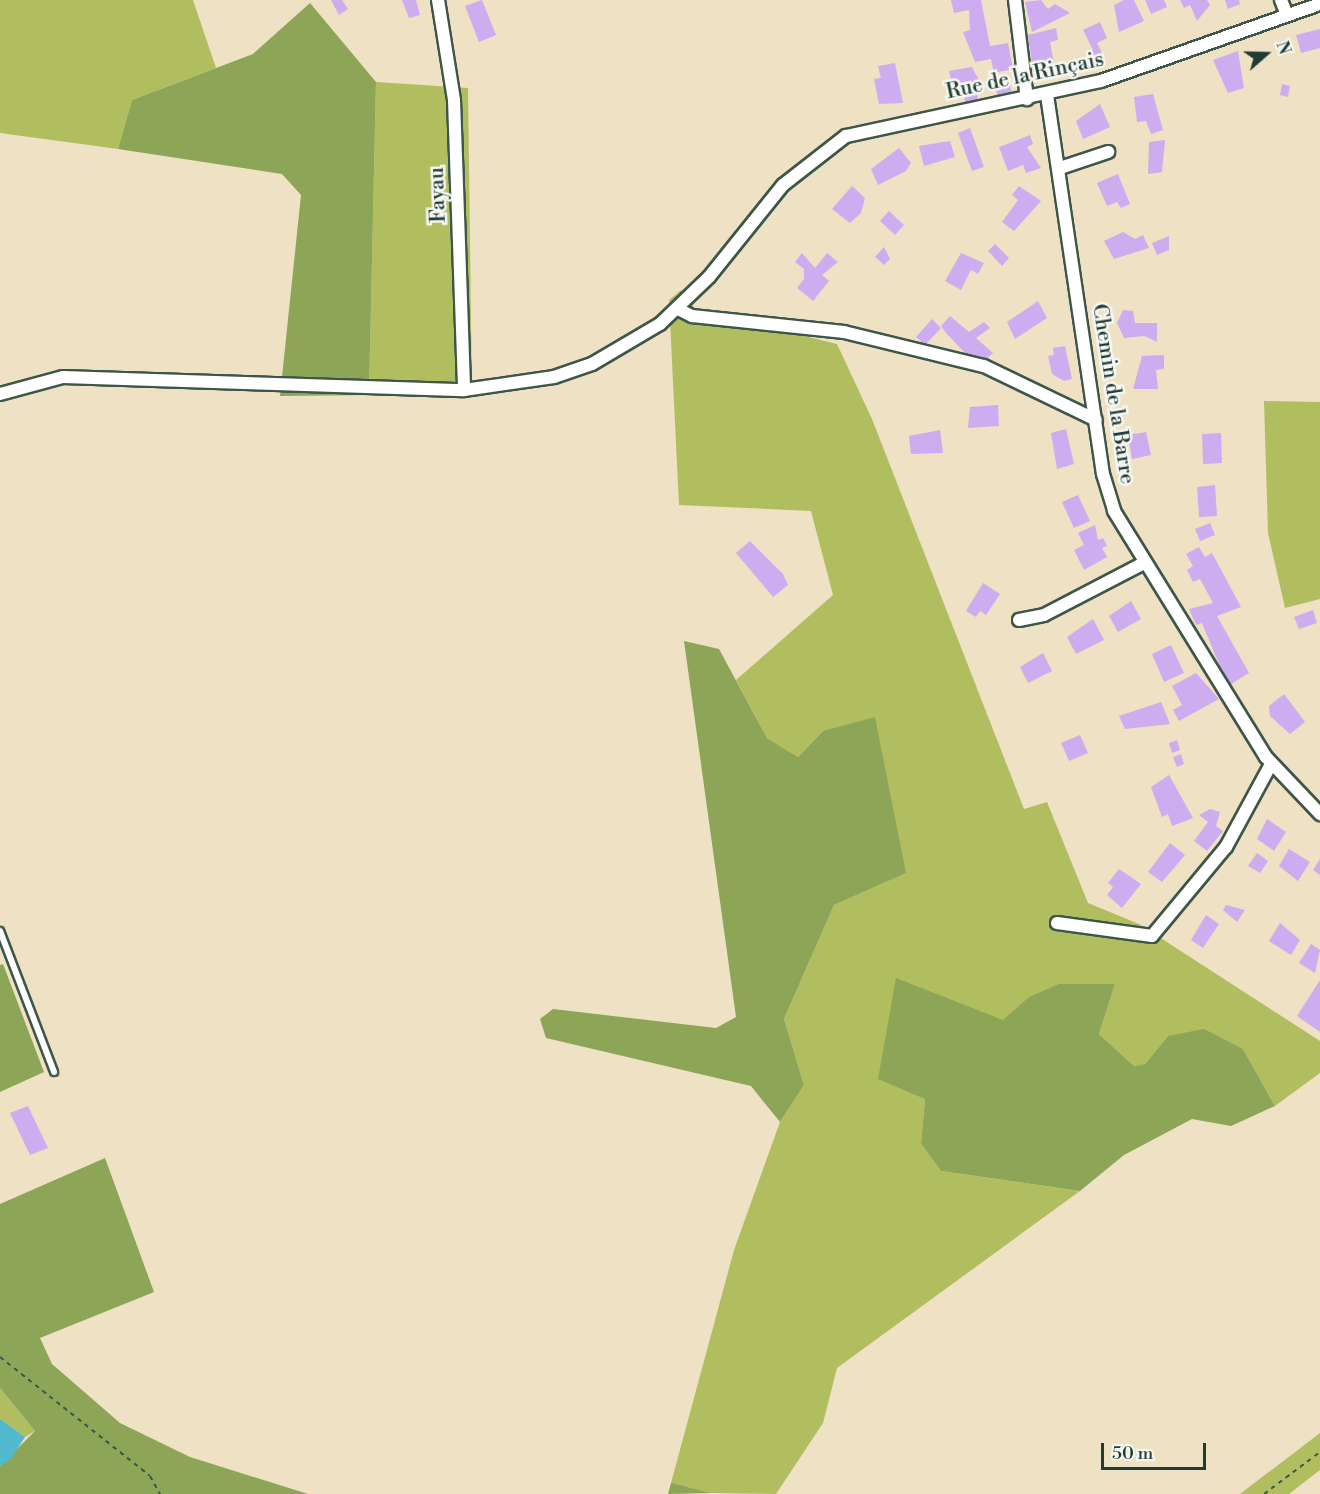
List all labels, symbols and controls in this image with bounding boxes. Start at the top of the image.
north arrow [1236,24,1296,84]
text: N [1271,38,1294,57]
street label: Rue de la Rinçais [944,47,1106,105]
street label: Fayau [424,167,452,223]
street label: Chemin de la Barre [1086,302,1140,486]
scale bar [1104,1431,1209,1469]
text: 50 m [1112,1442,1153,1465]

